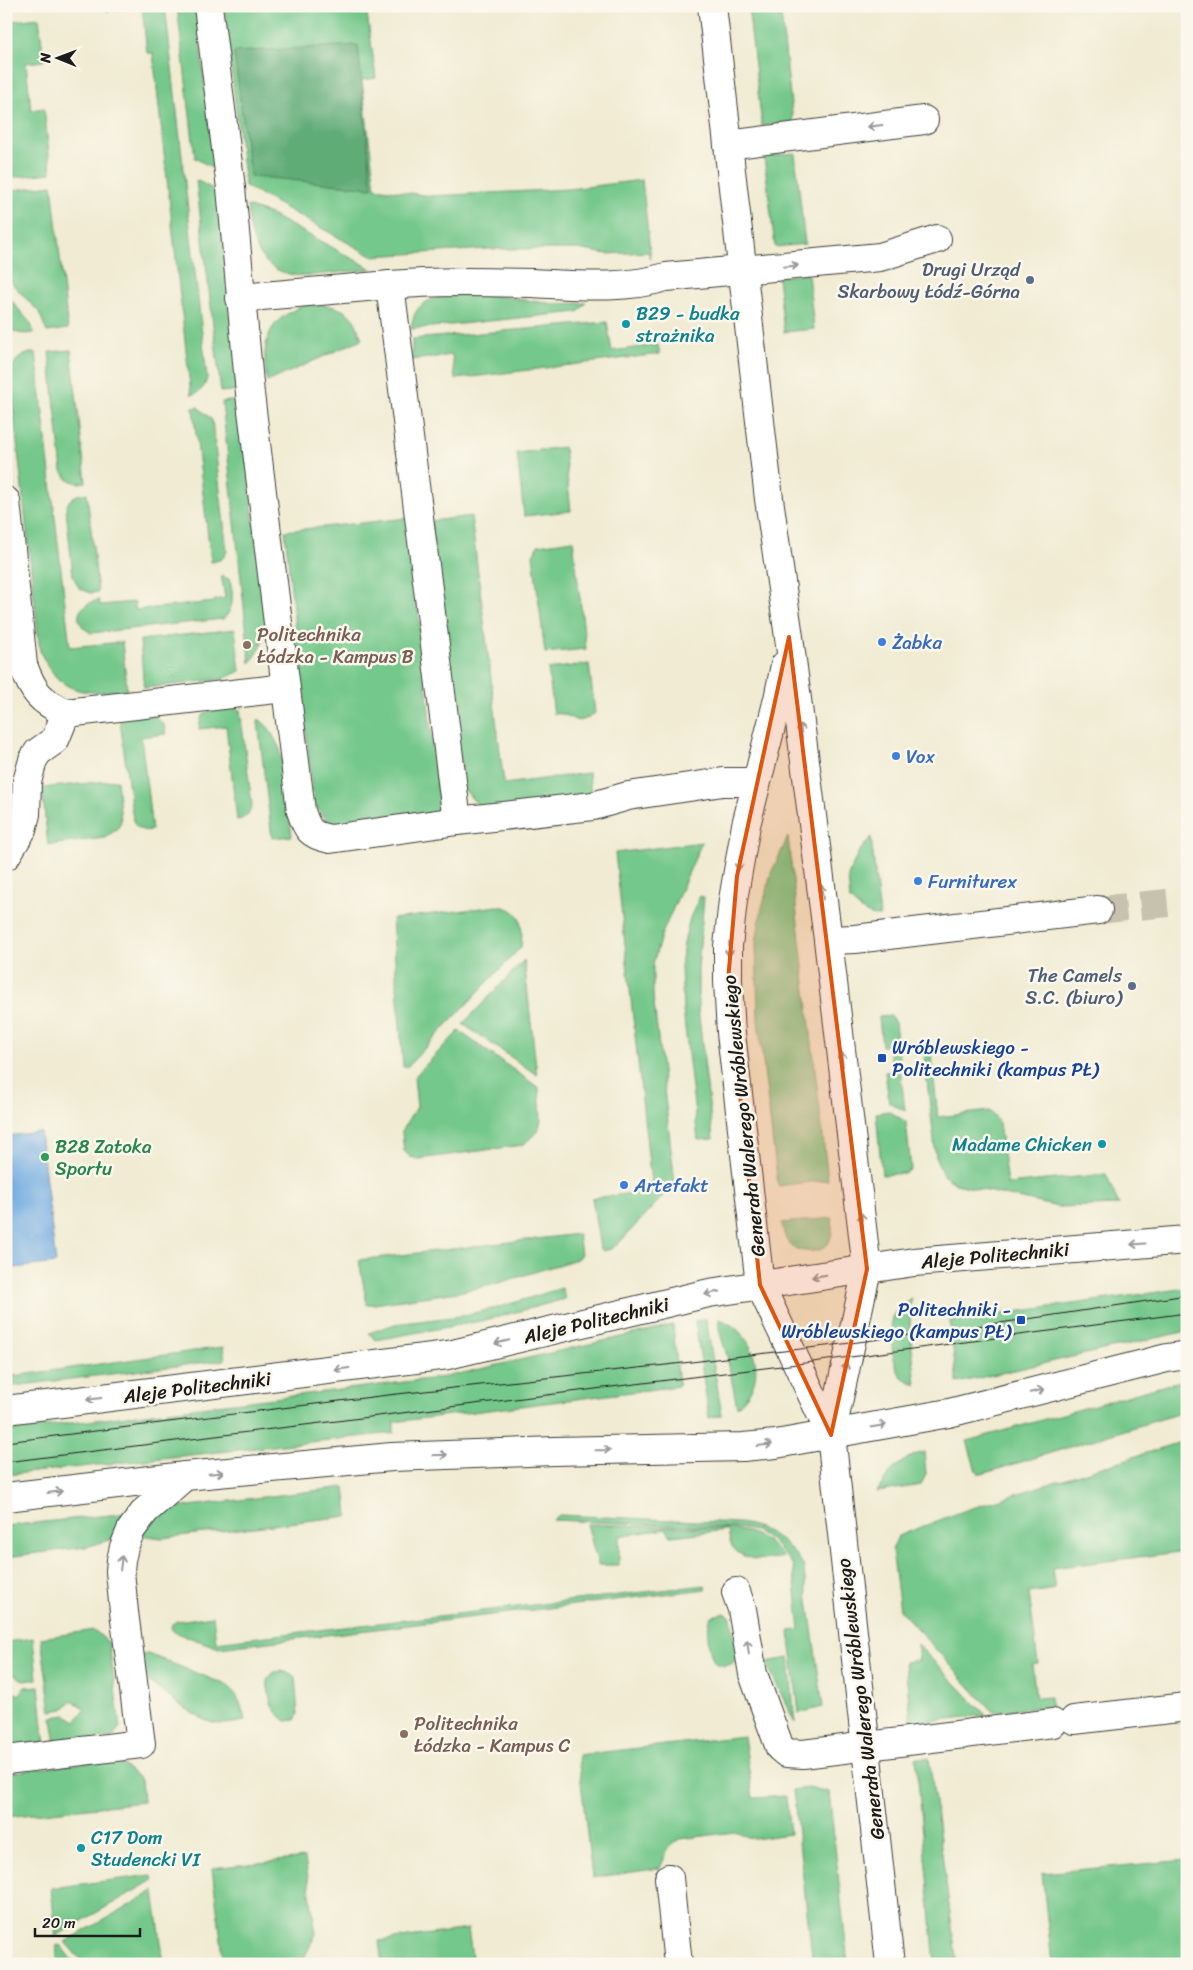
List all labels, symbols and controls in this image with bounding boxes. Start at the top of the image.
north arrow [32,32,82,82]
text: N [33,52,58,64]
one-way arrow [868,121,884,131]
place label: Drugi Urząd Skarbowy Łódź-Górna [838,253,1021,308]
one-way arrow [783,261,799,271]
marker: Drugi Urząd Skarbowy Łódź-Górna [1024,274,1036,286]
place label: B29 - budka strażnika [635,297,740,352]
marker: B29 - budka strażnika [620,318,632,330]
place label: Politechnika Łódzka - Kampus B [257,618,413,673]
place label: Żabka [892,626,942,659]
marker: Żabka [876,636,888,648]
marker: Politechnika Łódzka - Kampus B [241,639,253,651]
one-way arrow [796,723,806,739]
place label: Vox [906,740,935,773]
marker: Vox [890,750,902,762]
one-way arrow [734,854,743,870]
place label: Furniturex [928,865,1017,898]
marker: Furniturex [912,875,924,887]
one-way arrow [817,884,827,900]
one-way arrow [724,940,733,956]
place label: The Camels S.C. (biuro) [1025,959,1123,1014]
street label: Generała Walerego Wróblewskiego [712,973,775,1258]
marker: The Camels S.C. (biuro) [1126,980,1138,992]
place label: Wróblewskiego - Politechniki (kampus PŁ) [892,1031,1100,1086]
one-way arrow [837,1051,847,1067]
marker: Wróblewskiego - Politechniki (kampus PŁ) [876,1052,888,1064]
place label: Madame Chicken [952,1128,1092,1161]
place label: B28 Zatoka Sportu [55,1130,152,1185]
marker: Madame Chicken [1096,1138,1108,1150]
marker: B28 Zatoka Sportu [39,1151,51,1163]
place label: Artefakt [633,1169,709,1202]
marker: Artefakt [618,1179,630,1191]
one-way arrow [857,1213,867,1229]
street label: Aleje Politechniki [919,1233,1071,1278]
one-way arrow [1130,1239,1146,1248]
one-way arrow [811,1272,827,1282]
street label: Aleje Politechniki [519,1288,673,1353]
one-way arrow [704,1289,720,1298]
place label: Politechniki - Wróblewskiego (kampus PŁ) [781,1293,1012,1348]
marker: Politechniki - Wróblewskiego (kampus PŁ) [1015,1314,1027,1326]
one-way arrow [495,1338,511,1347]
street label: Aleje Politechniki [120,1362,273,1413]
one-way arrow [841,1362,850,1378]
one-way arrow [335,1364,351,1374]
one-way arrow [1029,1386,1045,1395]
one-way arrow [87,1395,103,1405]
one-way arrow [870,1421,886,1430]
one-way arrow [757,1440,773,1450]
one-way arrow [594,1445,611,1455]
one-way arrow [432,1450,448,1460]
one-way arrow [208,1469,224,1478]
one-way arrow [46,1487,62,1497]
one-way arrow [116,1556,126,1572]
street label: Generała Walerego Wróblewskiego [827,1556,894,1841]
one-way arrow [743,1639,753,1655]
place label: Politechnika Łódzka - Kampus C [414,1707,570,1762]
marker: Politechnika Łódzka - Kampus C [398,1728,410,1740]
place label: C17 Dom Studencki VI [91,1821,202,1876]
marker: C17 Dom Studencki VI [75,1842,87,1854]
scale bar [35,1905,140,1937]
text: 20 m [42,1910,76,1936]

